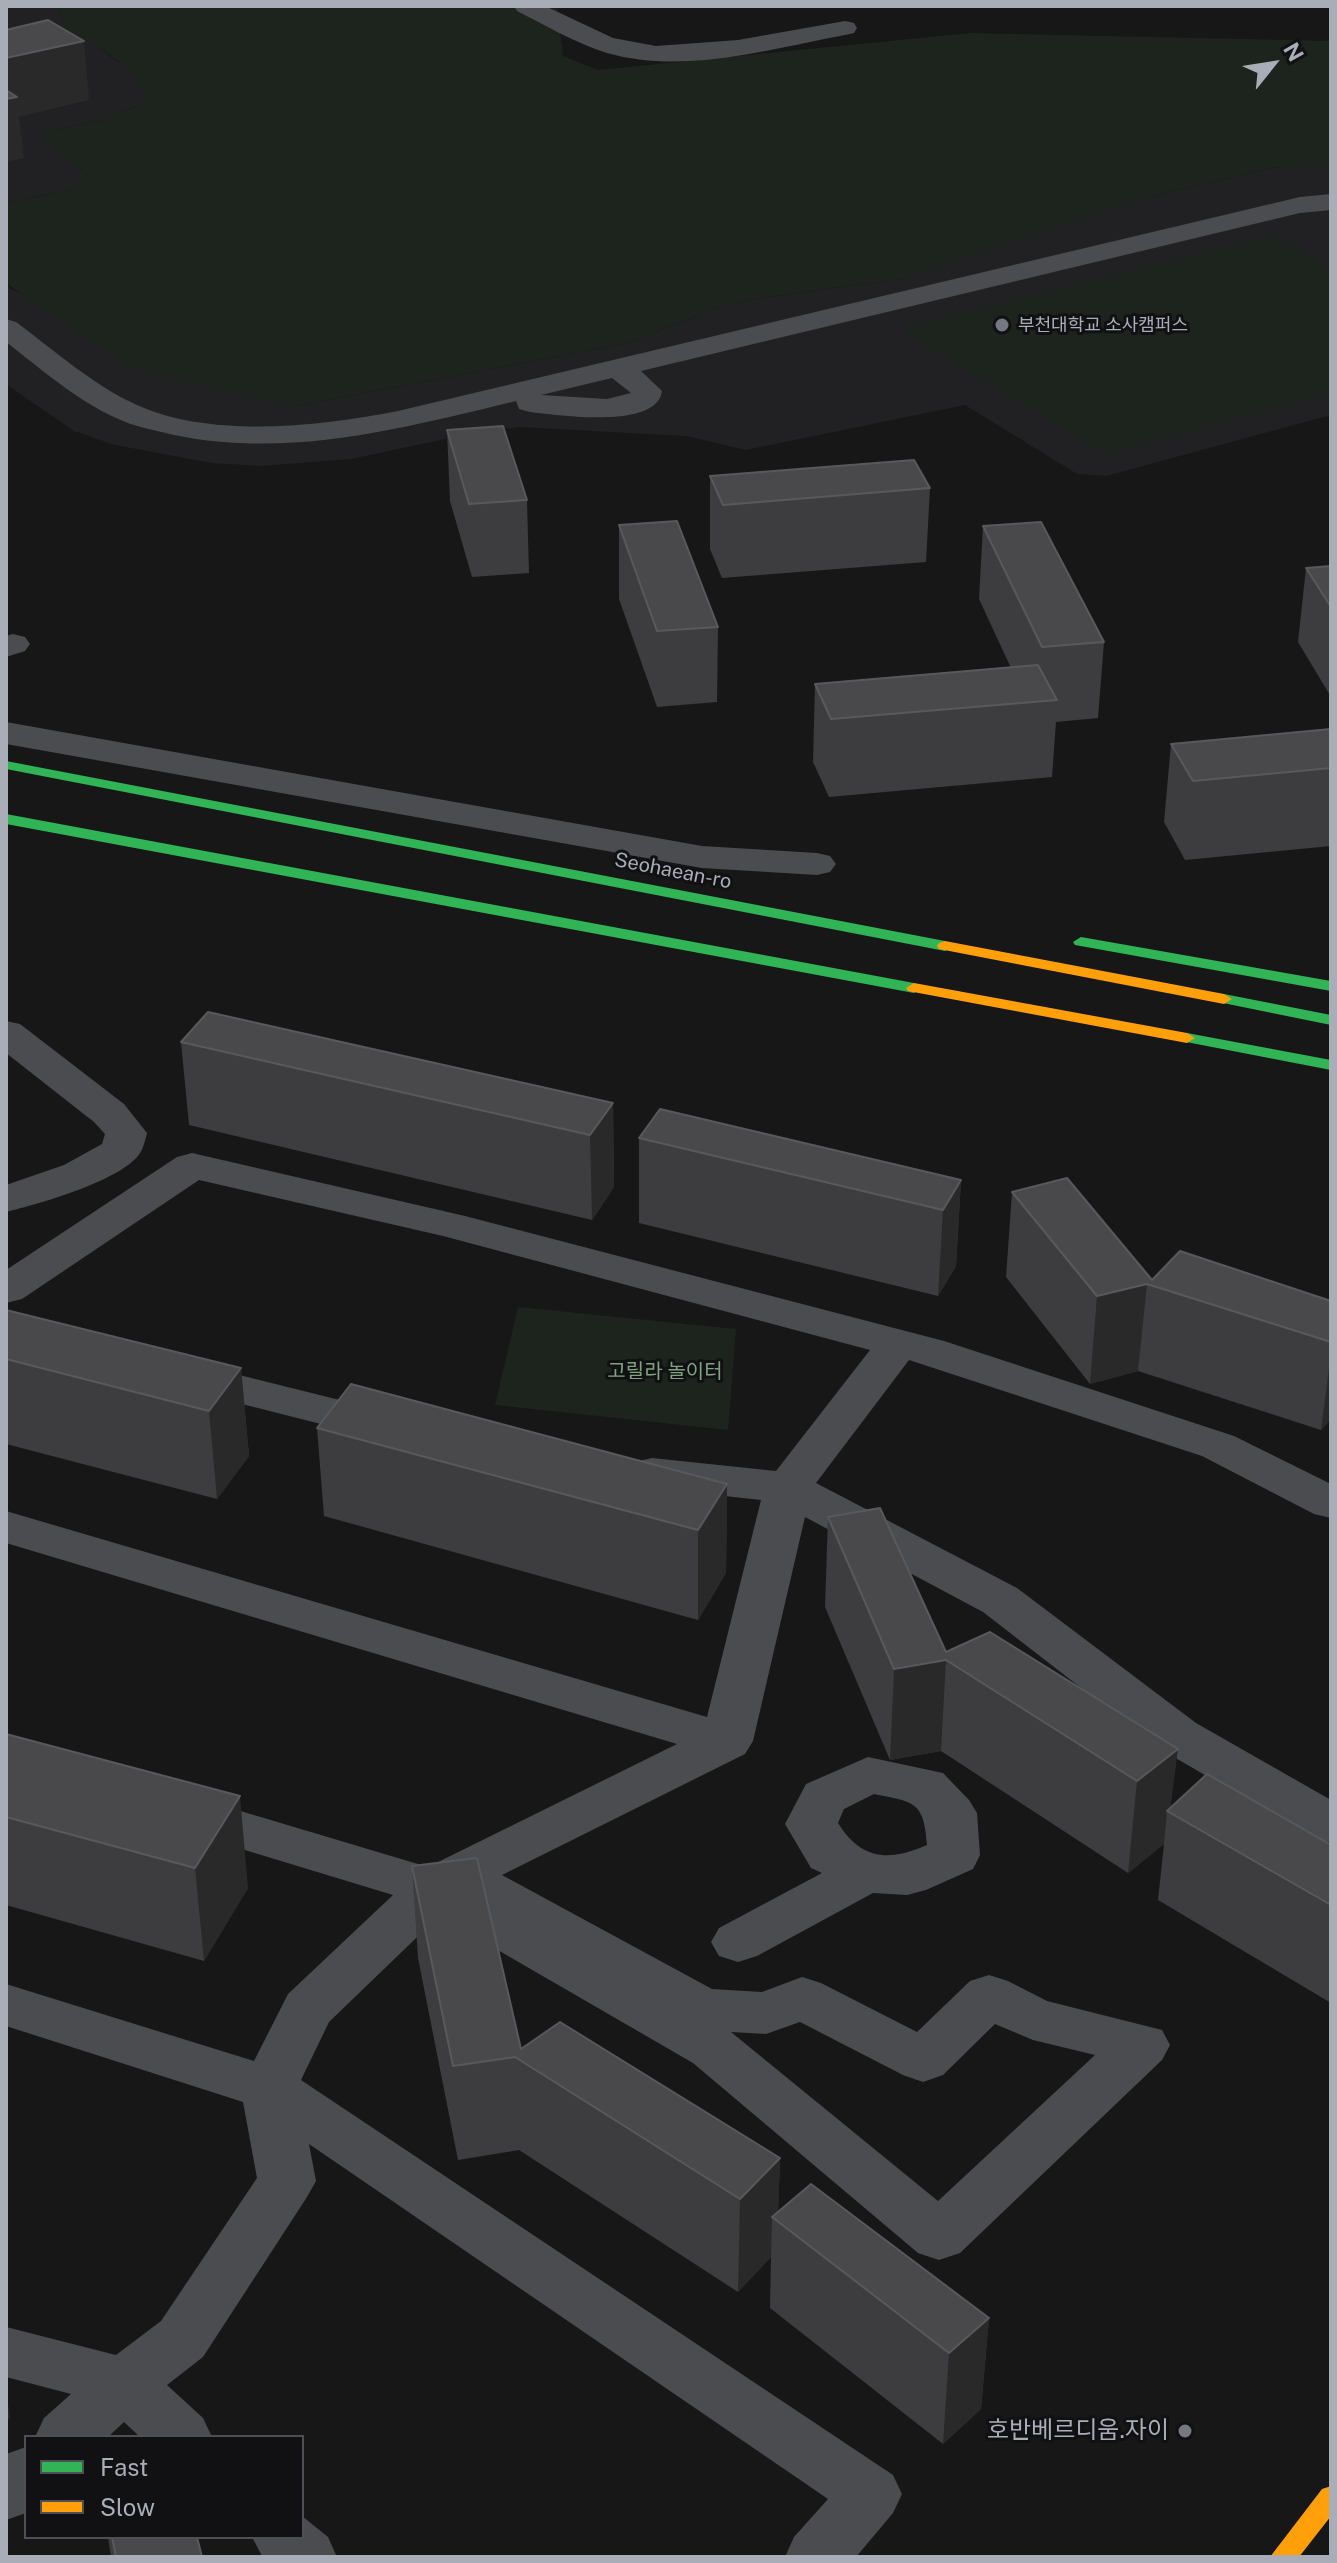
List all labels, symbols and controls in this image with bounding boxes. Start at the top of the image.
north arrow [1233,24,1313,104]
text: N [1278,38,1309,66]
place label: 부천대학교 소사캠퍼스 [1018,314,1188,336]
marker: 부천대학교 소사캠퍼스 [993,316,1011,334]
street label: Seohaean-ro [612,848,734,894]
park label: 고릴라 놀이터 [607,1360,723,1384]
place label: 호반베르디움.자이 [987,2417,1169,2445]
marker: 호반베르디움.자이 [1176,2422,1194,2440]
legend [24,2435,304,2539]
text: Fast [100,2453,148,2481]
text: Slow [100,2493,155,2521]

